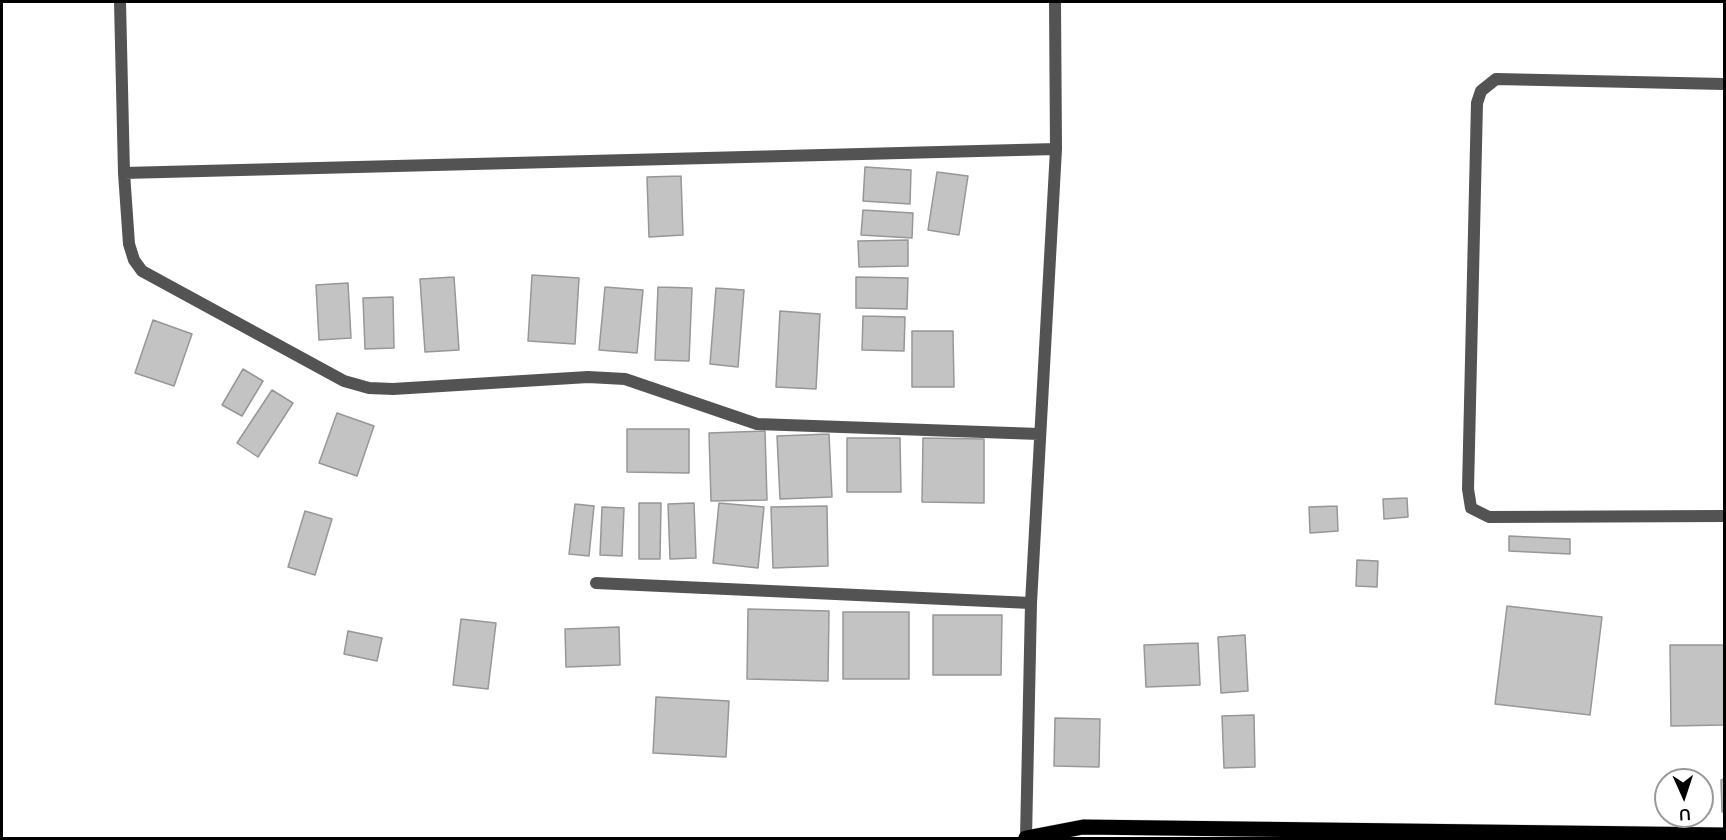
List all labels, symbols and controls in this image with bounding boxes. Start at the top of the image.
north arrow [1654,768,1714,828]
text: U [1678,803,1691,825]

